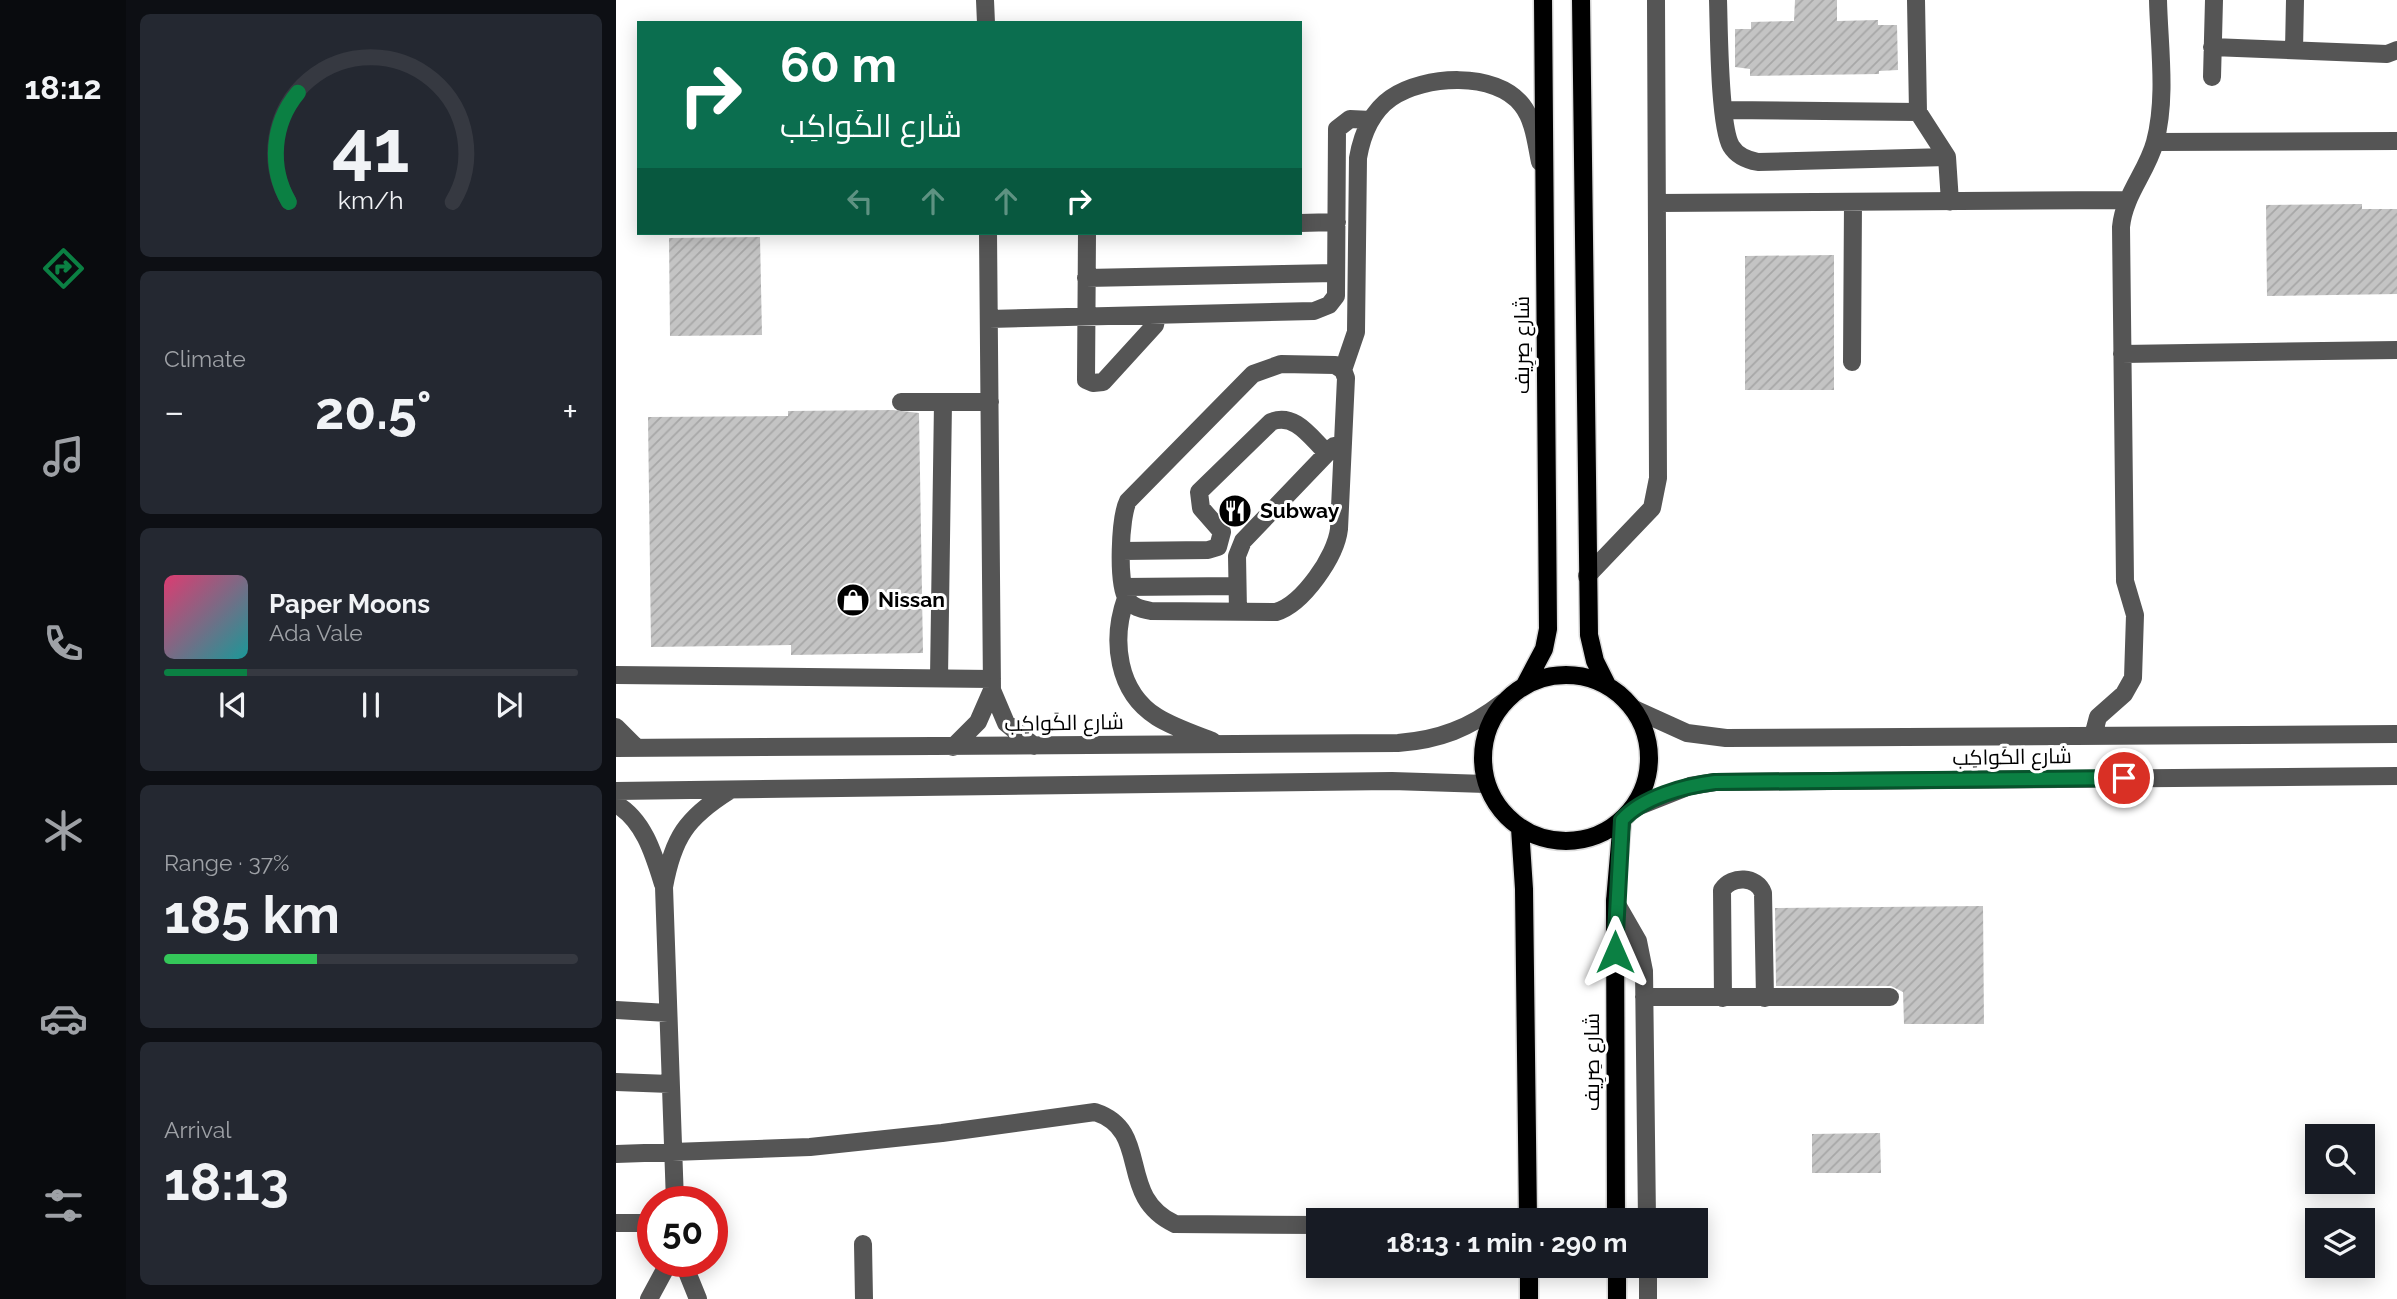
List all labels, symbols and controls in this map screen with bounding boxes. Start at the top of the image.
text: 60 m [780,36,897,93]
icon: right [665,49,756,140]
text: 18:12 [25,69,101,106]
text: 41 [332,104,410,189]
text: شارع الكَواكِب [780,107,962,144]
icon: left [841,182,879,220]
icon: ahead [914,182,952,220]
icon: ahead [987,182,1025,220]
icon: right [1060,182,1098,220]
text: km/h [338,184,404,214]
icon: directions [39,244,88,293]
street label: شارع صِرِيف [1509,296,1536,394]
text: Climate [164,345,246,372]
text: 20.5° [315,380,432,441]
text: − [164,389,184,434]
text: + [562,389,578,434]
icon: music [39,432,88,481]
restaurant icon: Subway [1216,492,1254,530]
place label: Subway [1260,498,1340,523]
shop icon: Nissan [834,581,872,619]
place label: Nissan [878,587,945,612]
text: Paper Moons [269,589,430,619]
icon: phone [39,619,88,668]
text: Ada Vale [269,619,363,646]
icon: previous [214,686,252,724]
icon: pause [352,686,390,724]
icon: next [490,686,528,724]
street label: شارع الكَواكِب [1004,709,1124,738]
street label: شارع الكَواكِب [1952,743,2072,772]
pin [2094,748,2154,808]
icon: arrive [2105,759,2143,797]
icon: climate [39,806,88,855]
text: Range · 37% [164,849,289,876]
text: 185 km [164,884,340,945]
position arrow [1578,915,1652,989]
icon: car [39,994,88,1043]
street label: شارع صِرِيف [1579,1013,1606,1111]
text: Arrival [164,1116,231,1143]
map controls [2305,1124,2375,1278]
button: search [2305,1124,2375,1194]
text: 18:13 [164,1151,289,1212]
icon: filters [39,1181,88,1230]
speed limit sign: 50 [637,1186,728,1277]
button: layers [2305,1208,2375,1278]
text: 18:13 · 1 min · 290 m [1387,1228,1628,1258]

